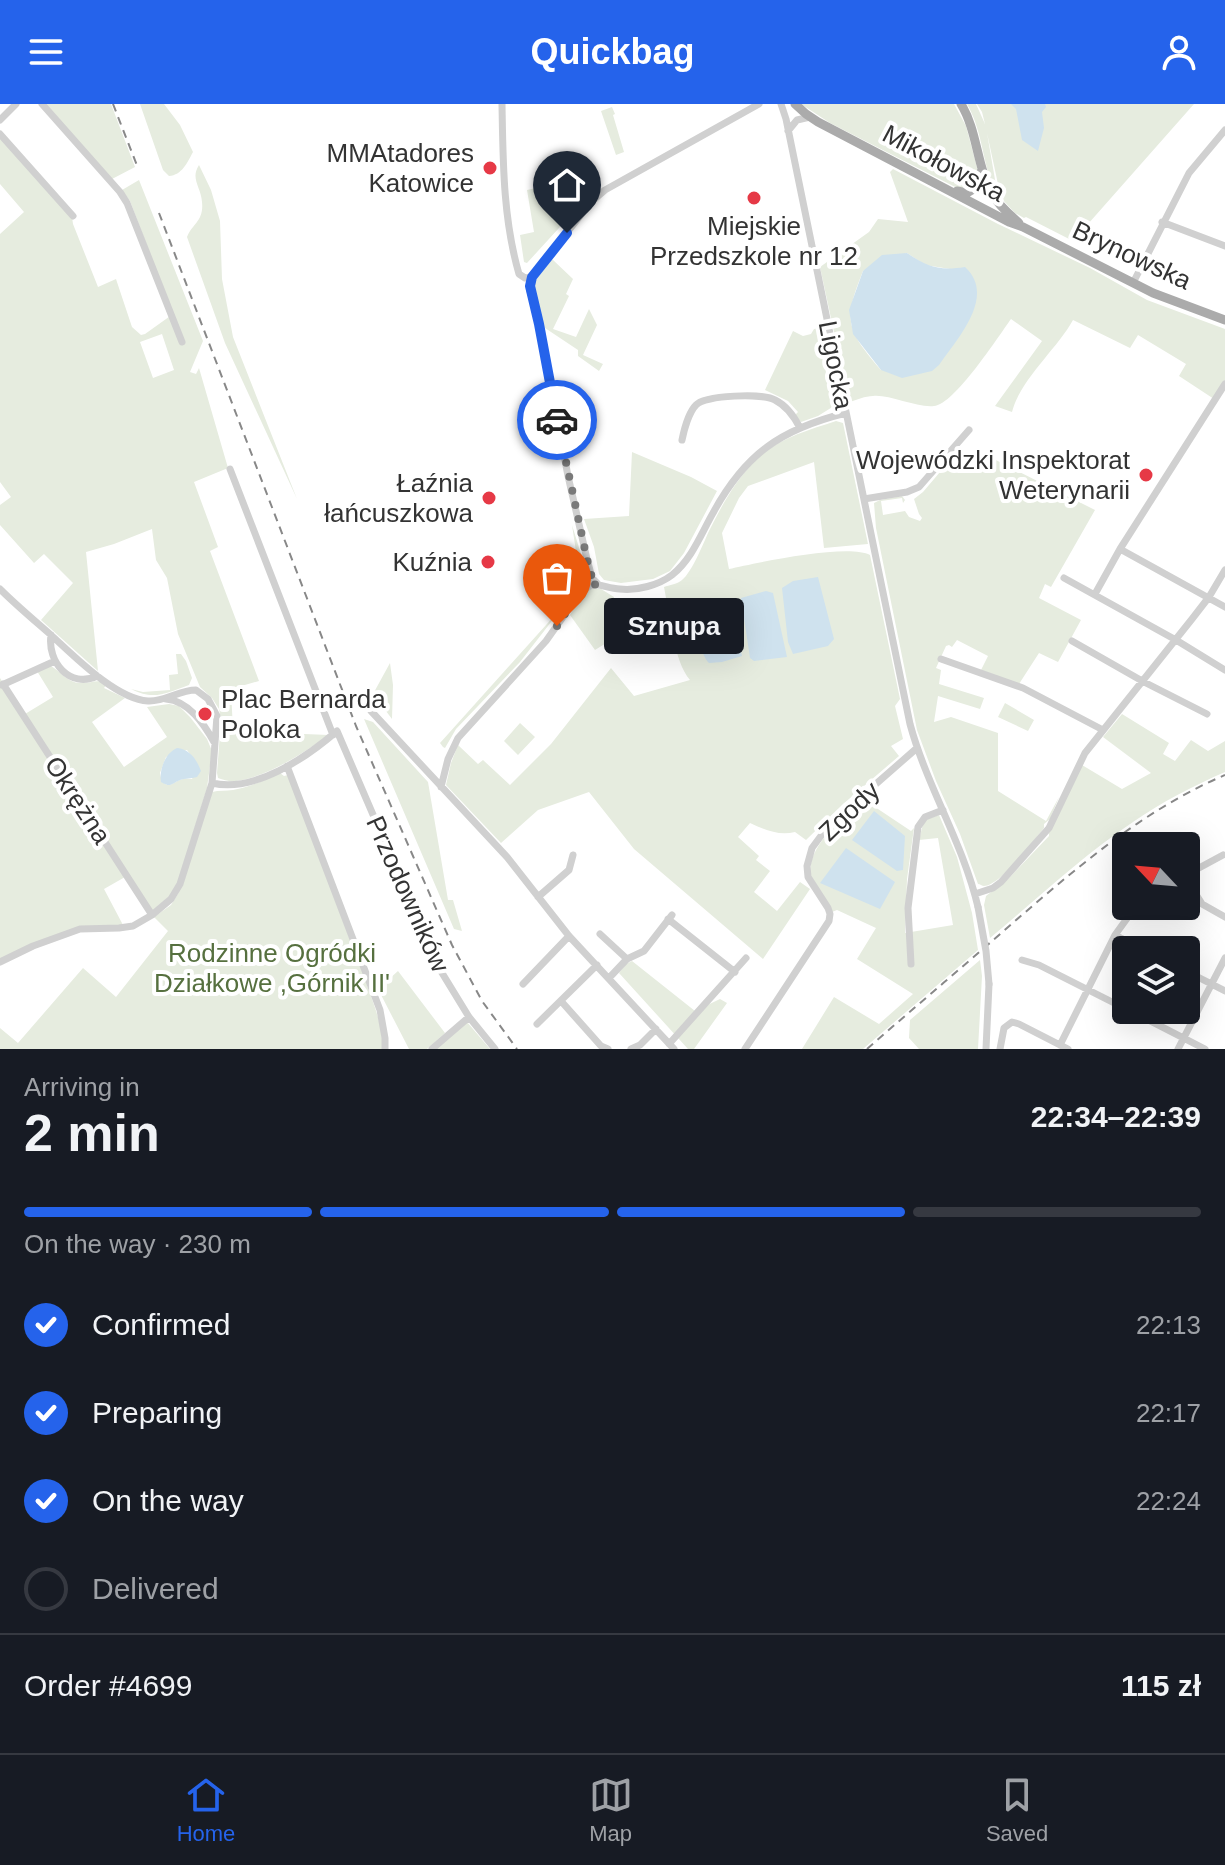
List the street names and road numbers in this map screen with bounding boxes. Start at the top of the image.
street label: Mikołowska [878,118,1011,208]
street label: Brynowska [1068,215,1196,296]
street label: Ligocka [813,318,859,412]
street label: Okrężna [39,751,118,850]
street label: Zgody [813,775,885,847]
street label: Przodowników [360,811,456,977]

